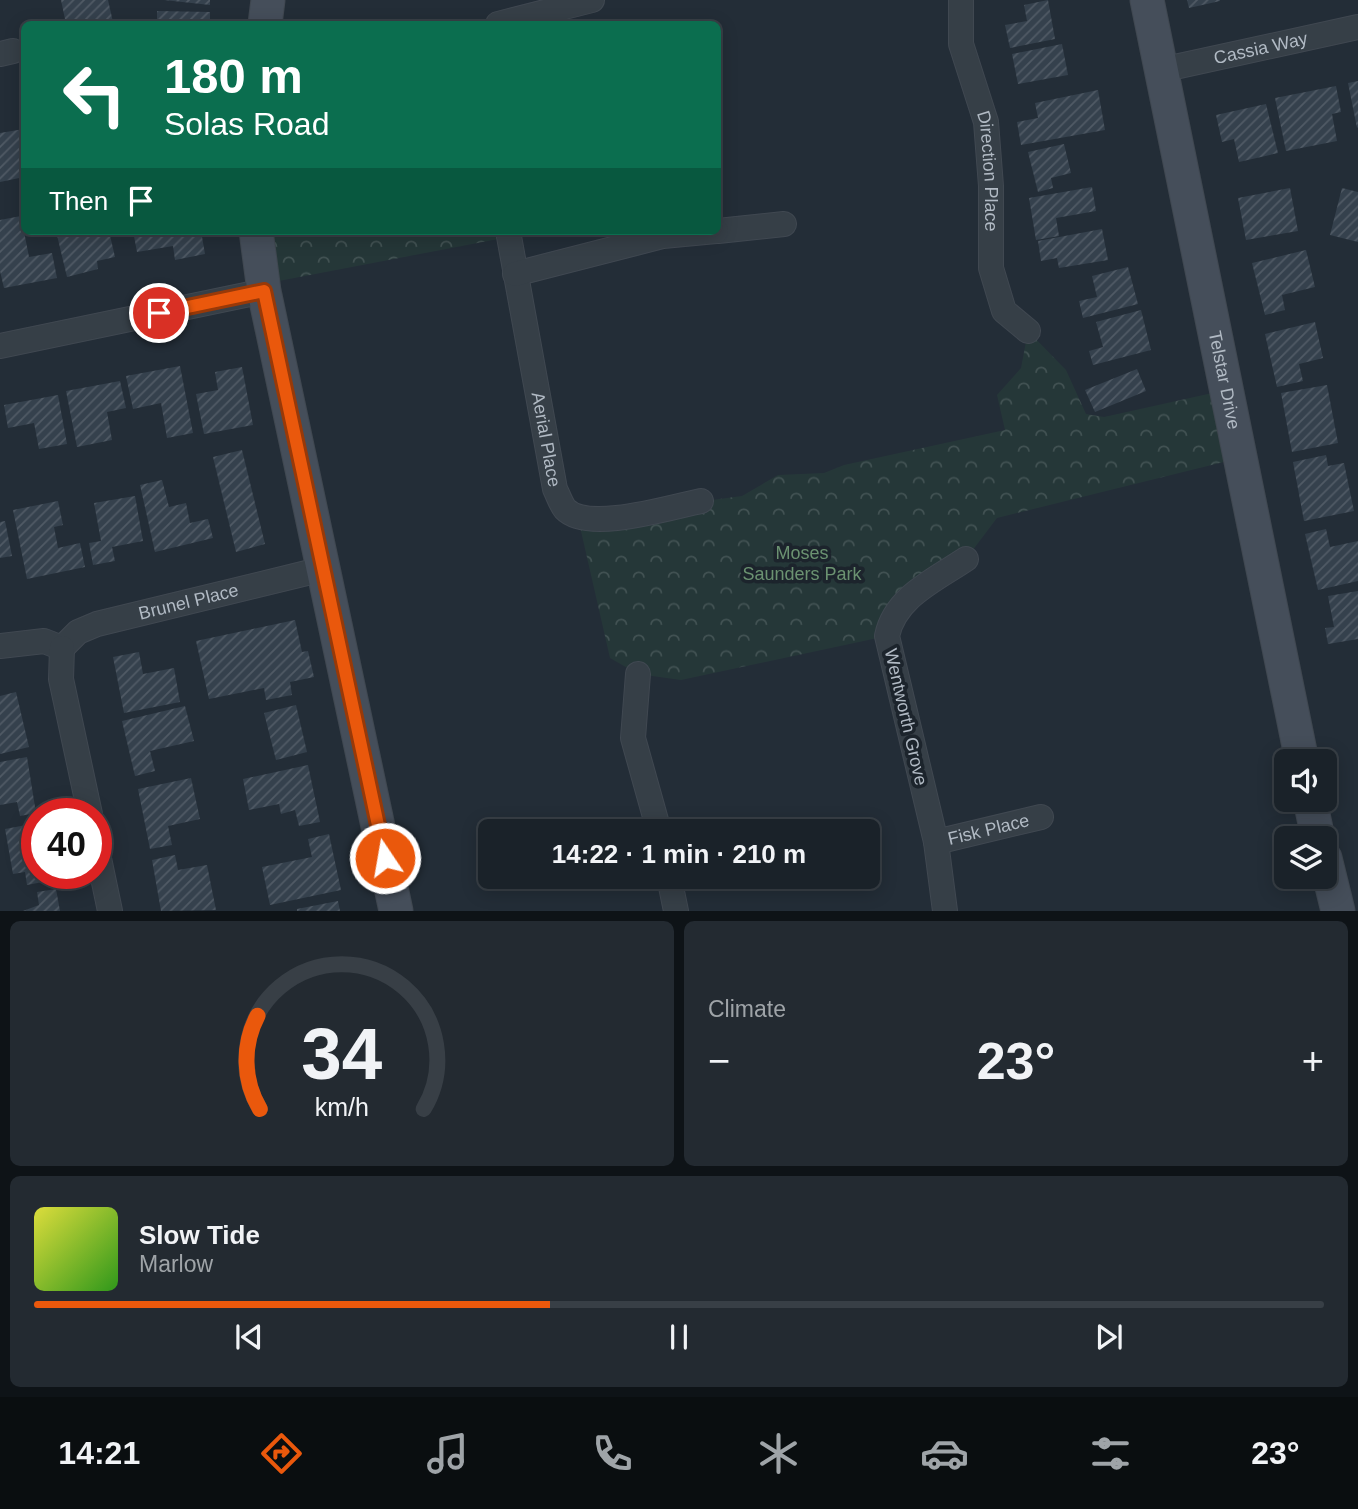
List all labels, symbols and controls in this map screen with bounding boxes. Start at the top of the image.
street label: Cassia Way [1212,28,1309,68]
icon: left [49,49,140,140]
text: 180 m [164,49,303,103]
text: Solas Road [164,106,329,142]
street label: Direction Place [973,108,1001,231]
icon: arrive [122,182,160,220]
text: Then [49,186,108,216]
pin [129,283,189,343]
icon: arrive [140,294,178,332]
street label: Telstar Drive [1205,329,1244,431]
street label: Aerial Place [528,390,564,489]
park label: Moses Saunders Park [742,543,863,584]
street label: Brunel Place [137,580,240,624]
street label: Wentworth Grove [881,647,931,787]
map controls [1274,749,1337,889]
button: sound [1274,749,1337,812]
speed limit sign: 40 [21,798,112,889]
street label: Fisk Place [946,810,1031,849]
position arrow [348,821,422,895]
button: layers [1274,826,1337,889]
text: 14:22 · 1 min · 210 m [552,839,806,869]
text: Climate [708,996,786,1022]
text: 34 [302,1014,383,1095]
text: 23° [977,1032,1055,1090]
text: − [708,1040,730,1082]
text: + [1302,1040,1324,1082]
text: km/h [315,1093,369,1121]
text: Slow Tide [139,1220,260,1250]
text: Marlow [139,1251,213,1277]
icon: previous [230,1318,268,1356]
icon: pause [660,1318,698,1356]
icon: next [1090,1318,1128,1356]
icon: directions [257,1429,306,1478]
icon: music [423,1429,472,1478]
icon: phone [588,1429,637,1478]
icon: climate [754,1429,803,1478]
icon: car [920,1429,969,1478]
icon: filters [1086,1429,1135,1478]
text: 14:21 [58,1435,140,1471]
text: 23° [1251,1435,1300,1471]

